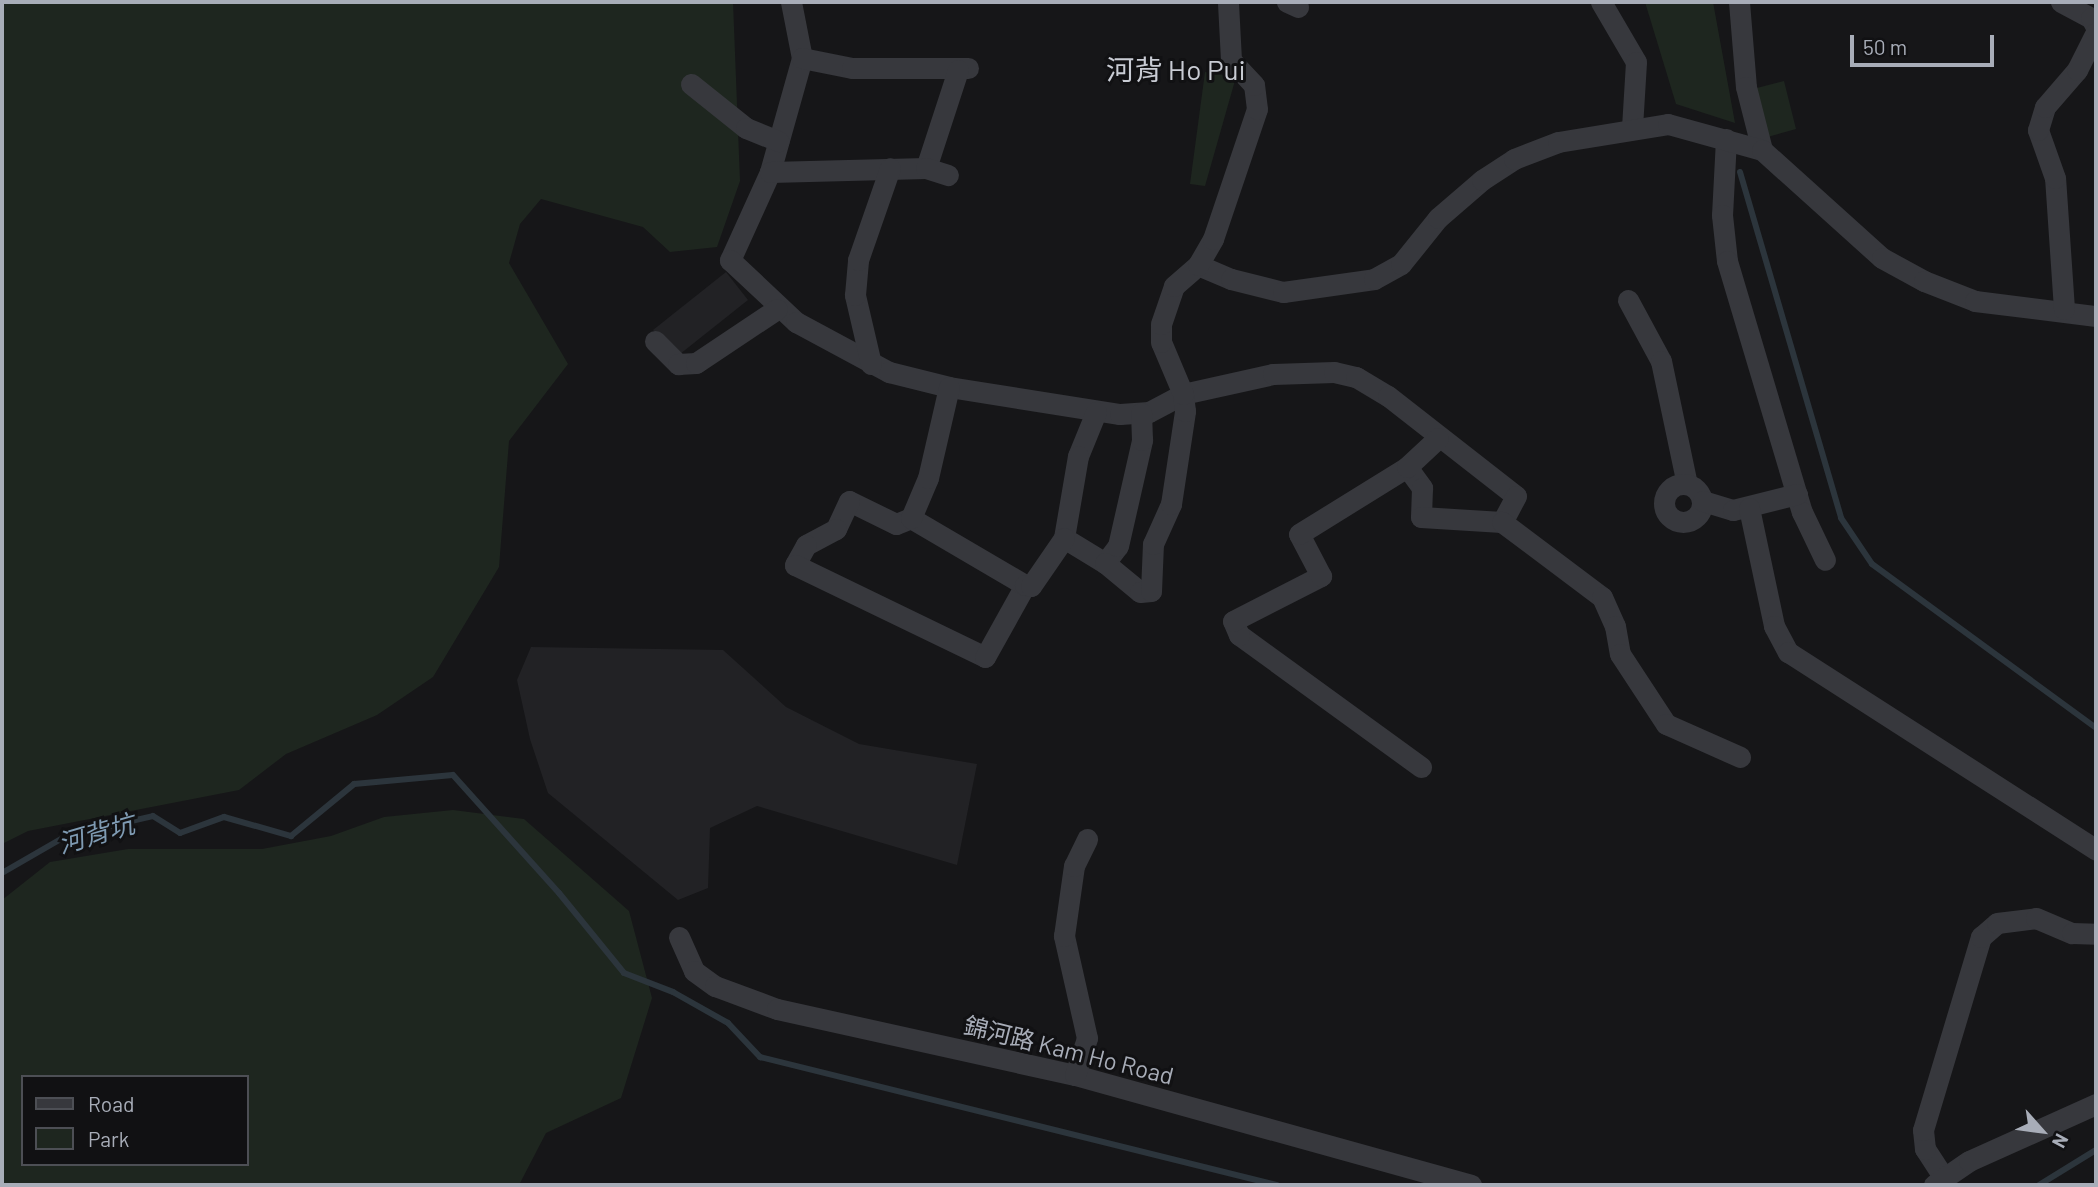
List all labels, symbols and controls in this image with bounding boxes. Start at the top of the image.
scale bar [1853,21,1996,65]
text: 50 m [1863,34,1907,59]
district label: 河背 Ho Pui [1106,52,1246,86]
water label: 河背坑 [54,807,138,859]
street label: 錦河路 Kam Ho Road [961,1010,1177,1090]
legend [21,1075,248,1166]
text: Road [88,1091,134,1116]
north arrow [2007,1096,2077,1166]
text: Park [88,1126,129,1151]
text: N [2048,1130,2074,1152]

